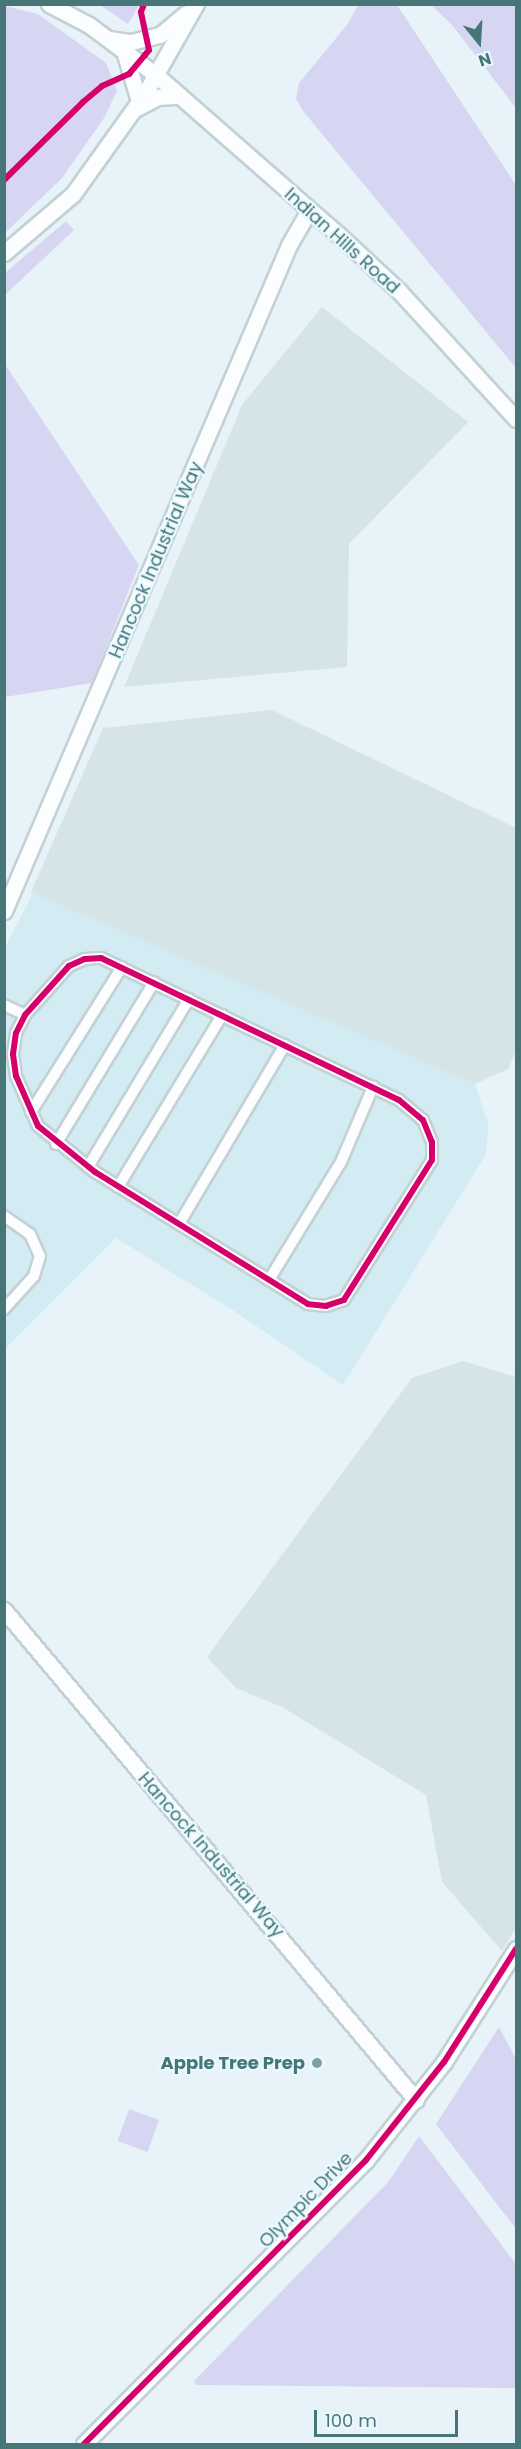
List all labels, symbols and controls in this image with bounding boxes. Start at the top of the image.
north arrow [449,12,509,72]
text: N [475,47,494,72]
street label: Indian Hills Road [280,184,404,298]
street label: Hancock Industrial Way [105,458,207,662]
street label: Hancock Industrial Way [133,1768,289,1942]
place label: Apple Tree Prep [160,2052,305,2074]
marker: Apple Tree Prep [310,2056,324,2070]
street label: Olympic Drive [255,2148,357,2252]
scale bar [317,2398,461,2436]
text: 100 m [325,2408,377,2433]

